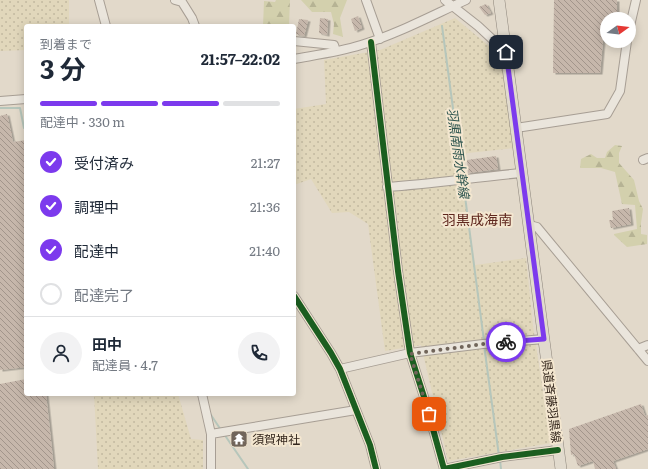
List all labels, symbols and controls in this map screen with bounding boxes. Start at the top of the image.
north arrow [600,12,636,48]
map controls [600,12,636,48]
text: 到着まで [40,34,92,53]
pin [489,35,523,69]
icon: home [495,41,517,63]
text: 21:57–22:02 [201,47,280,70]
text: 3 分 [40,48,86,87]
water label: 羽黒南雨水幹線 [443,107,475,201]
text: 配達中 · 330 m [40,112,125,131]
icon: check [40,151,62,173]
text: 受付済み [74,151,134,174]
text: 21:27 [251,153,280,172]
icon: check [40,195,62,217]
text: 調理中 [74,195,119,218]
text: 21:36 [250,197,280,216]
district label: 羽黒成海南 [442,209,512,229]
icon: check [40,239,62,261]
text: 配達中 [74,239,119,262]
text: 21:40 [249,241,280,260]
text: 配達完了 [74,283,134,306]
courier [486,322,526,362]
icon: bike [495,331,517,353]
button: person [40,332,82,374]
text: 田中 [92,332,122,355]
button: phone [238,332,280,374]
text: 配達員 · 4.7 [92,355,158,374]
street label: 県道斉藤羽黒線 [538,358,566,444]
pin [412,397,446,431]
icon: bag [418,403,440,425]
temple icon: 須賀神社 [229,429,249,449]
place label: 須賀神社 [252,430,300,448]

